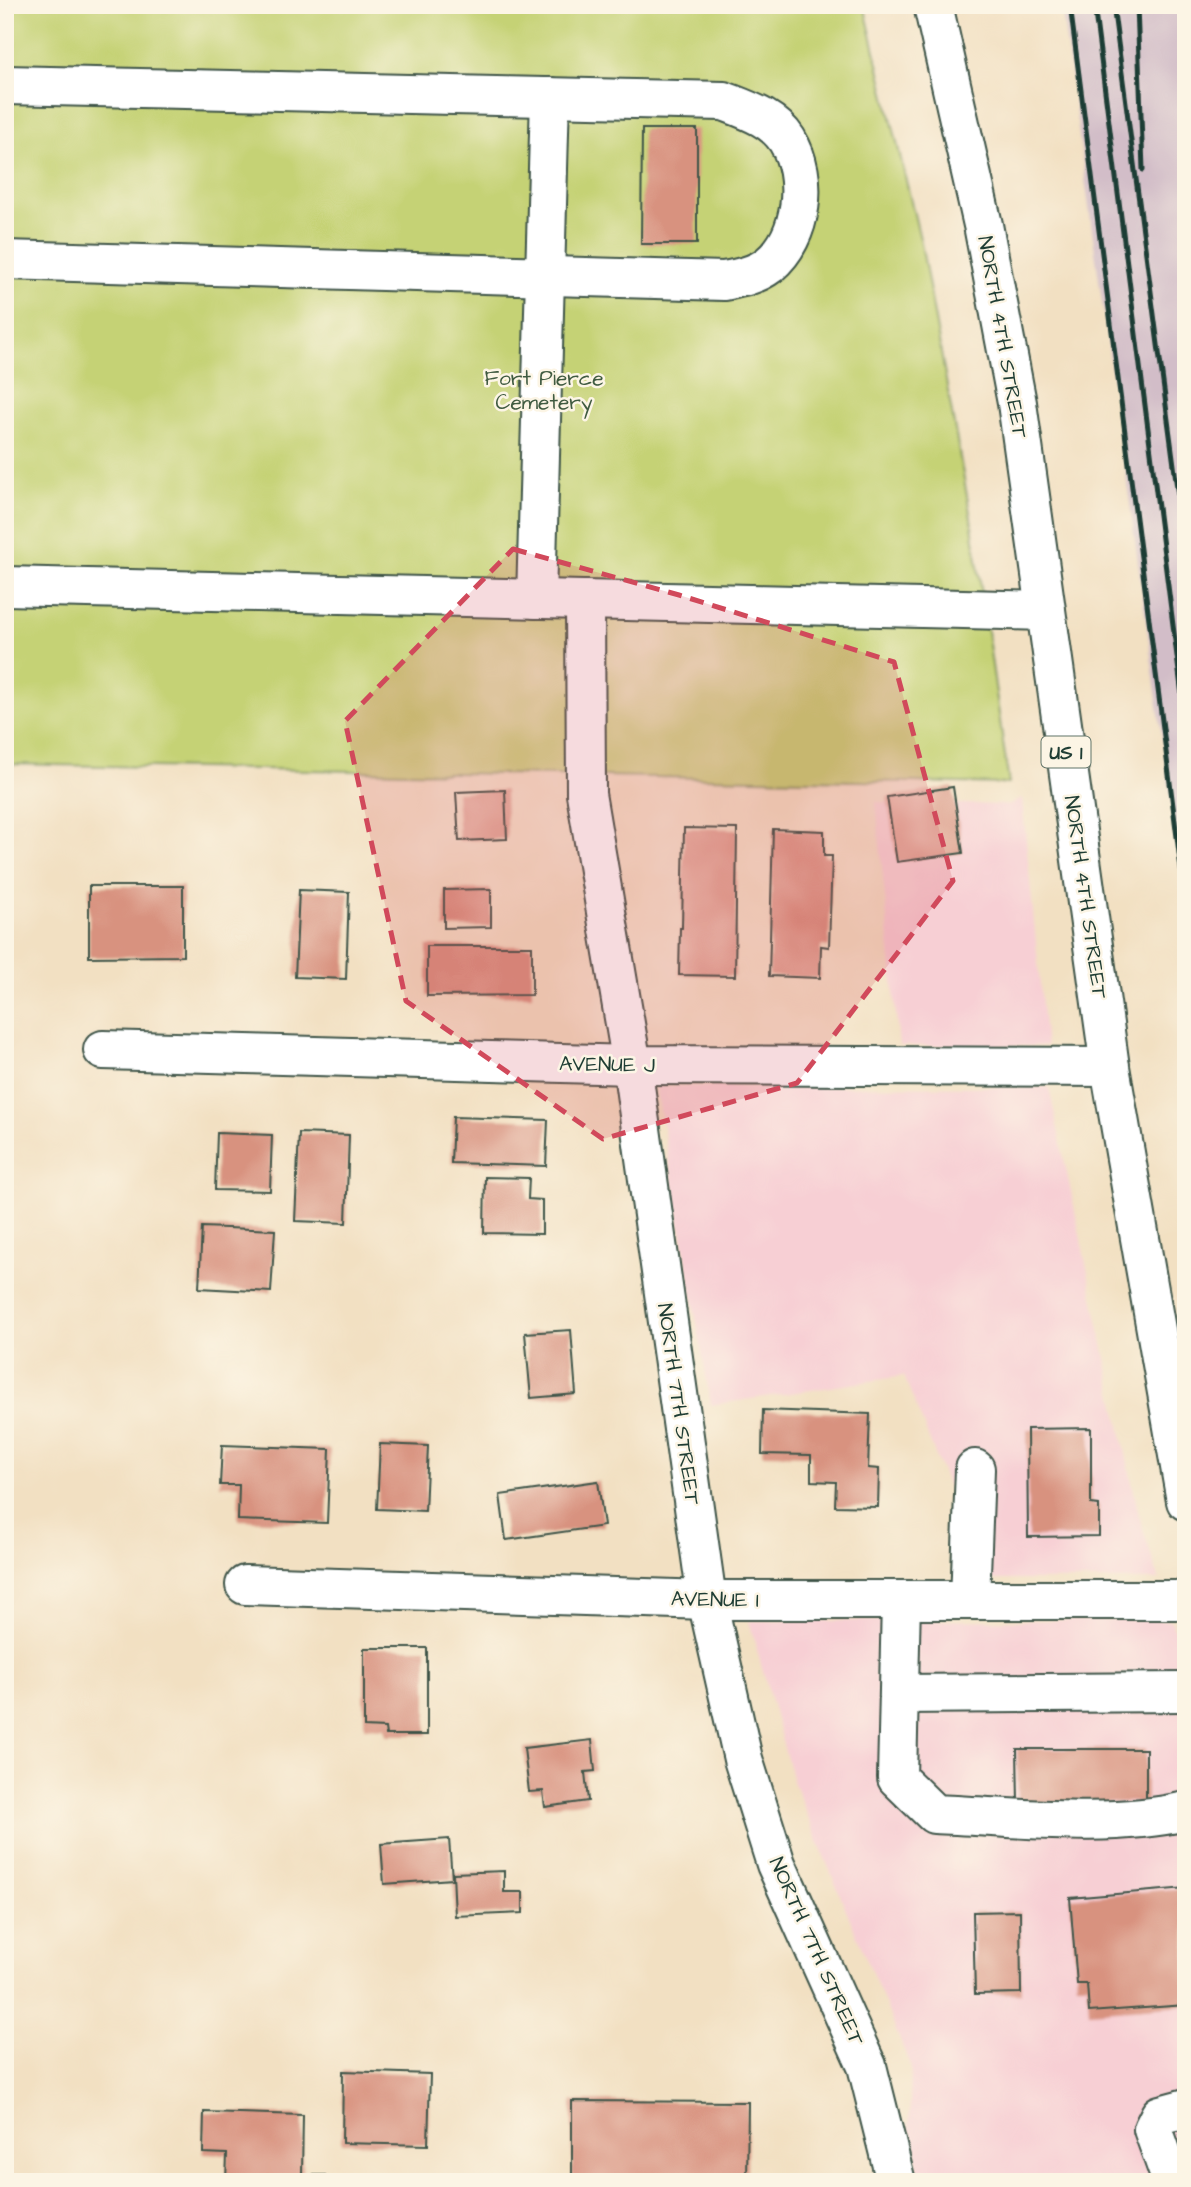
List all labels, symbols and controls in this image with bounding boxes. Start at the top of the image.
street label: NORTH 4TH STREET [970,234,1035,441]
park label: Fort Pierce Cemetery [484,364,604,419]
road number: US 1 [1042,736,1090,768]
street label: NORTH 4TH STREET [1057,794,1114,1001]
street label: AVENUE J [559,1049,655,1080]
street label: NORTH 7TH STREET [650,1302,707,1508]
street label: AVENUE I [671,1584,759,1615]
street label: NORTH 7TH STREET [762,1853,871,2051]

